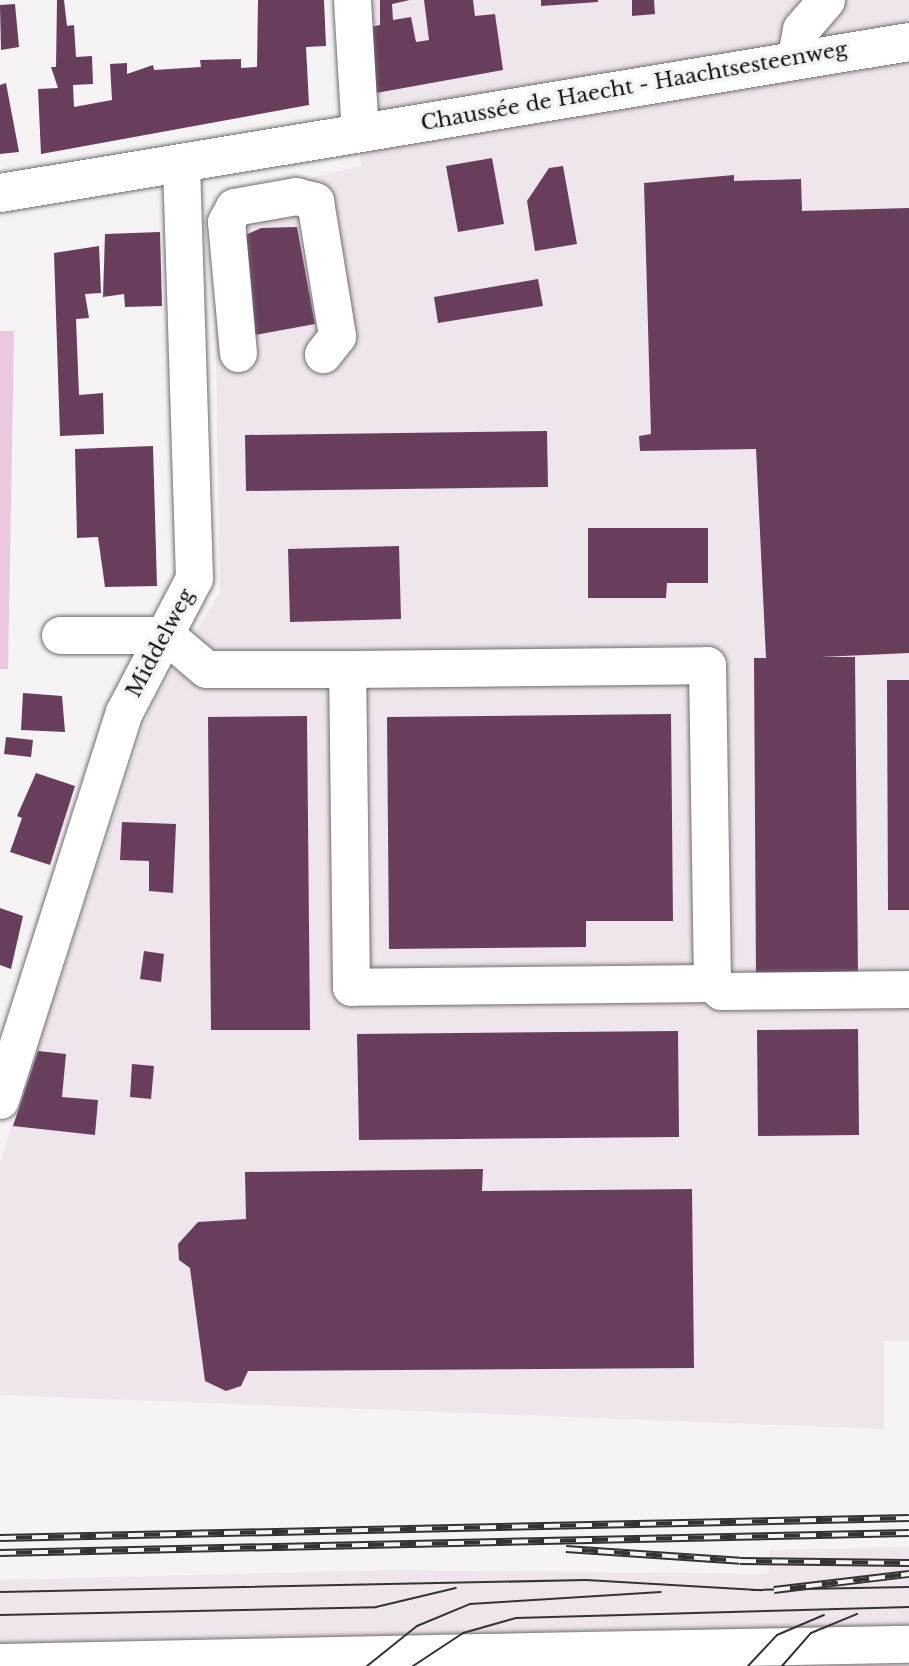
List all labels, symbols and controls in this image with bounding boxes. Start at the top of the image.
street label: Chaussée de Haecht - Haachtsesteenweg [419,36,849,136]
street label: Middelweg [121,584,199,702]

